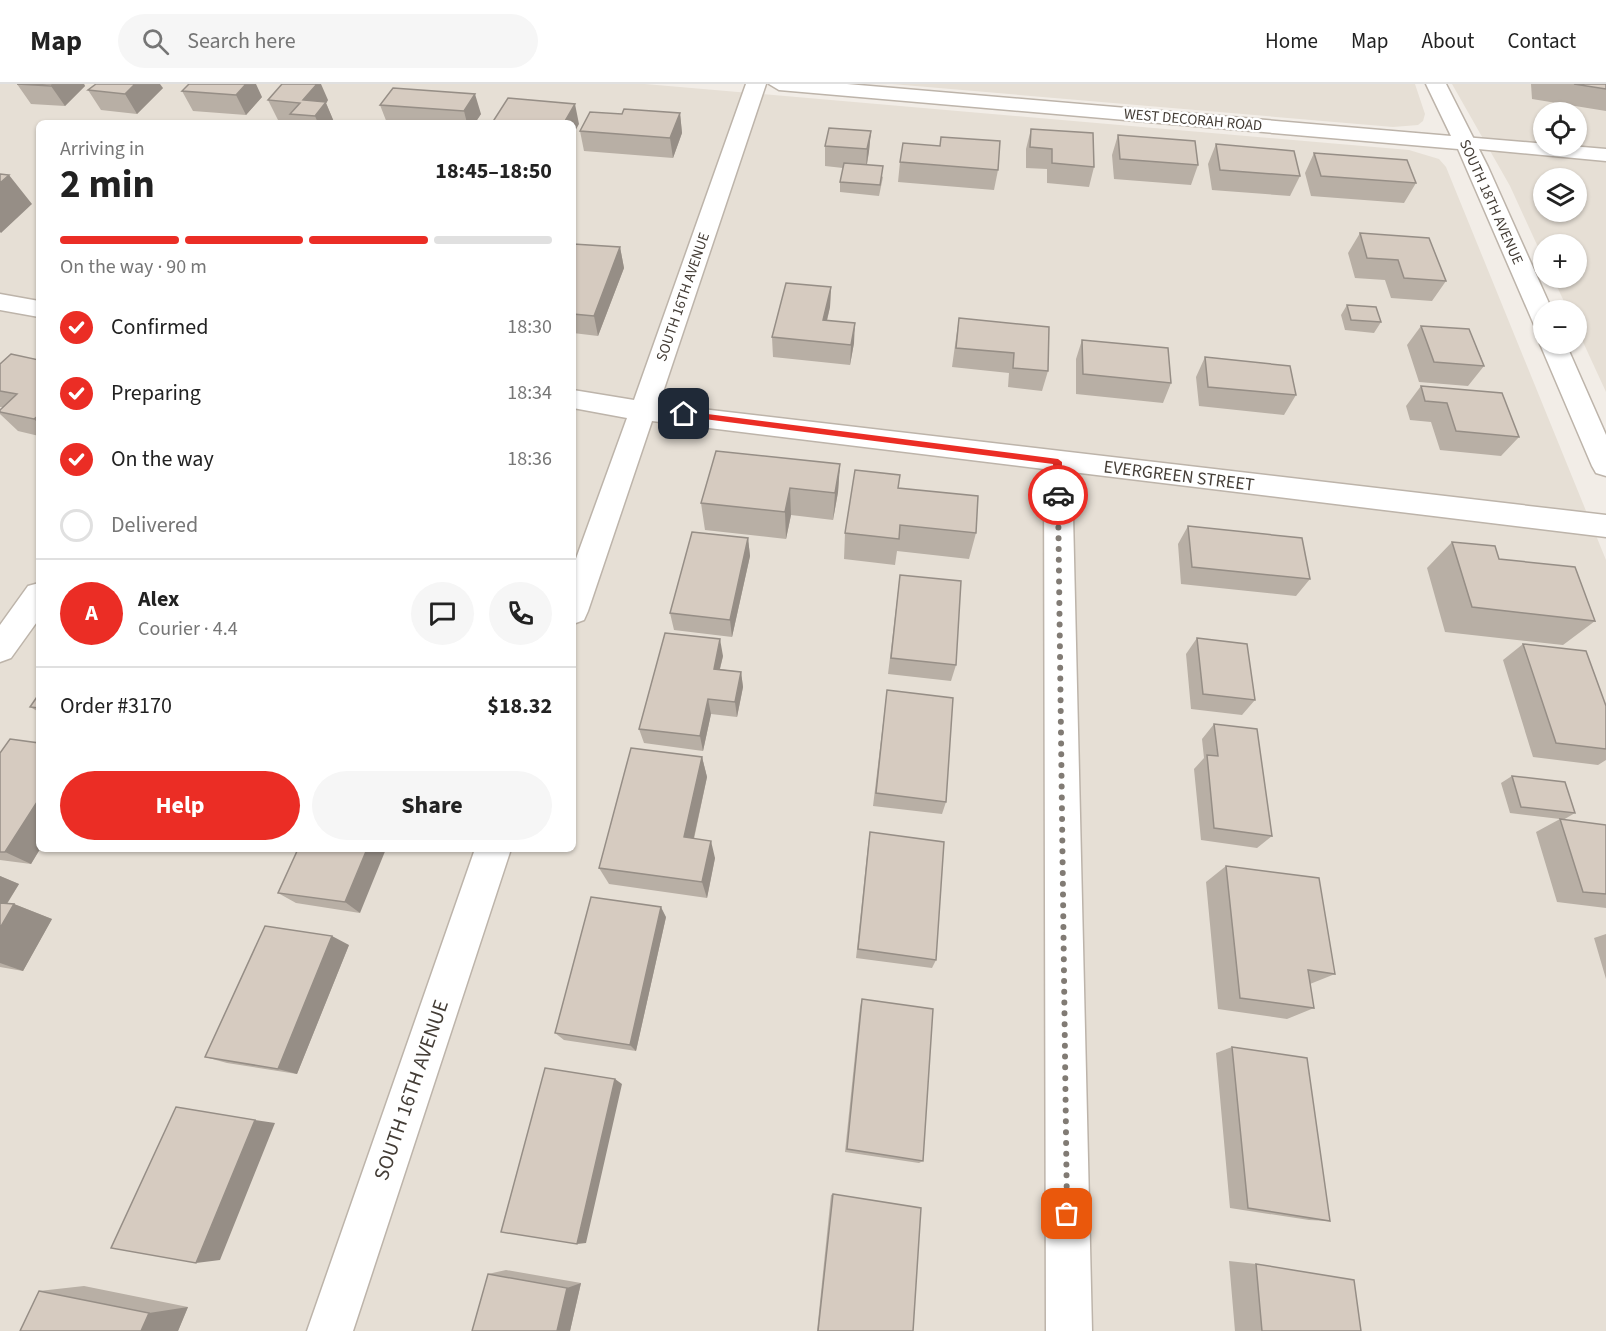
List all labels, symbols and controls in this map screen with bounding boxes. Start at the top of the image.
search box [118,14,538,68]
text: Map [30,21,82,61]
icon: search [139,25,172,58]
text: Search here [187,25,296,57]
text: Home [1265,26,1318,56]
text: Map [1351,26,1389,56]
text: About [1422,26,1474,56]
text: Contact [1507,26,1576,56]
map controls [1533,102,1587,354]
button: locate [1533,102,1587,156]
street label: WEST DECORAH ROAD [1123,103,1263,137]
text: Arriving in [60,135,145,163]
street label: SOUTH 18TH AVENUE [1454,136,1528,268]
text: 18:45–18:50 [435,155,552,187]
text: 2 min [60,157,155,213]
button: layers [1533,168,1587,222]
street label: SOUTH 16TH AVENUE [651,230,715,364]
button: + [1533,234,1587,288]
text: On the way · 90 m [60,253,207,281]
button: − [1533,300,1587,354]
icon: check [60,311,93,344]
text: Confirmed [111,311,208,343]
text: 18:30 [507,313,552,341]
icon: check [60,377,93,410]
text: Preparing [111,377,201,409]
text: 18:34 [507,379,552,407]
pin [658,388,709,439]
icon: home [667,397,700,430]
icon: check [60,443,93,476]
text: On the way [111,443,214,475]
text: 18:36 [507,445,552,473]
street label: EVERGREEN STREET [1102,454,1256,498]
courier [1028,465,1088,525]
icon: car [1042,479,1075,512]
text: Delivered [111,509,198,541]
button: chat [411,582,474,645]
button: phone [489,582,552,645]
text: Alex [138,583,179,615]
text: A [85,597,98,629]
text: Courier · 4.4 [138,615,238,643]
text: Order #3170 [60,690,172,722]
text: $18.32 [487,690,552,722]
button: Help [60,771,300,840]
button: Share [312,771,552,840]
street label: SOUTH 16TH AVENUE [366,996,456,1184]
pin [1041,1188,1092,1239]
icon: bag [1050,1197,1083,1230]

